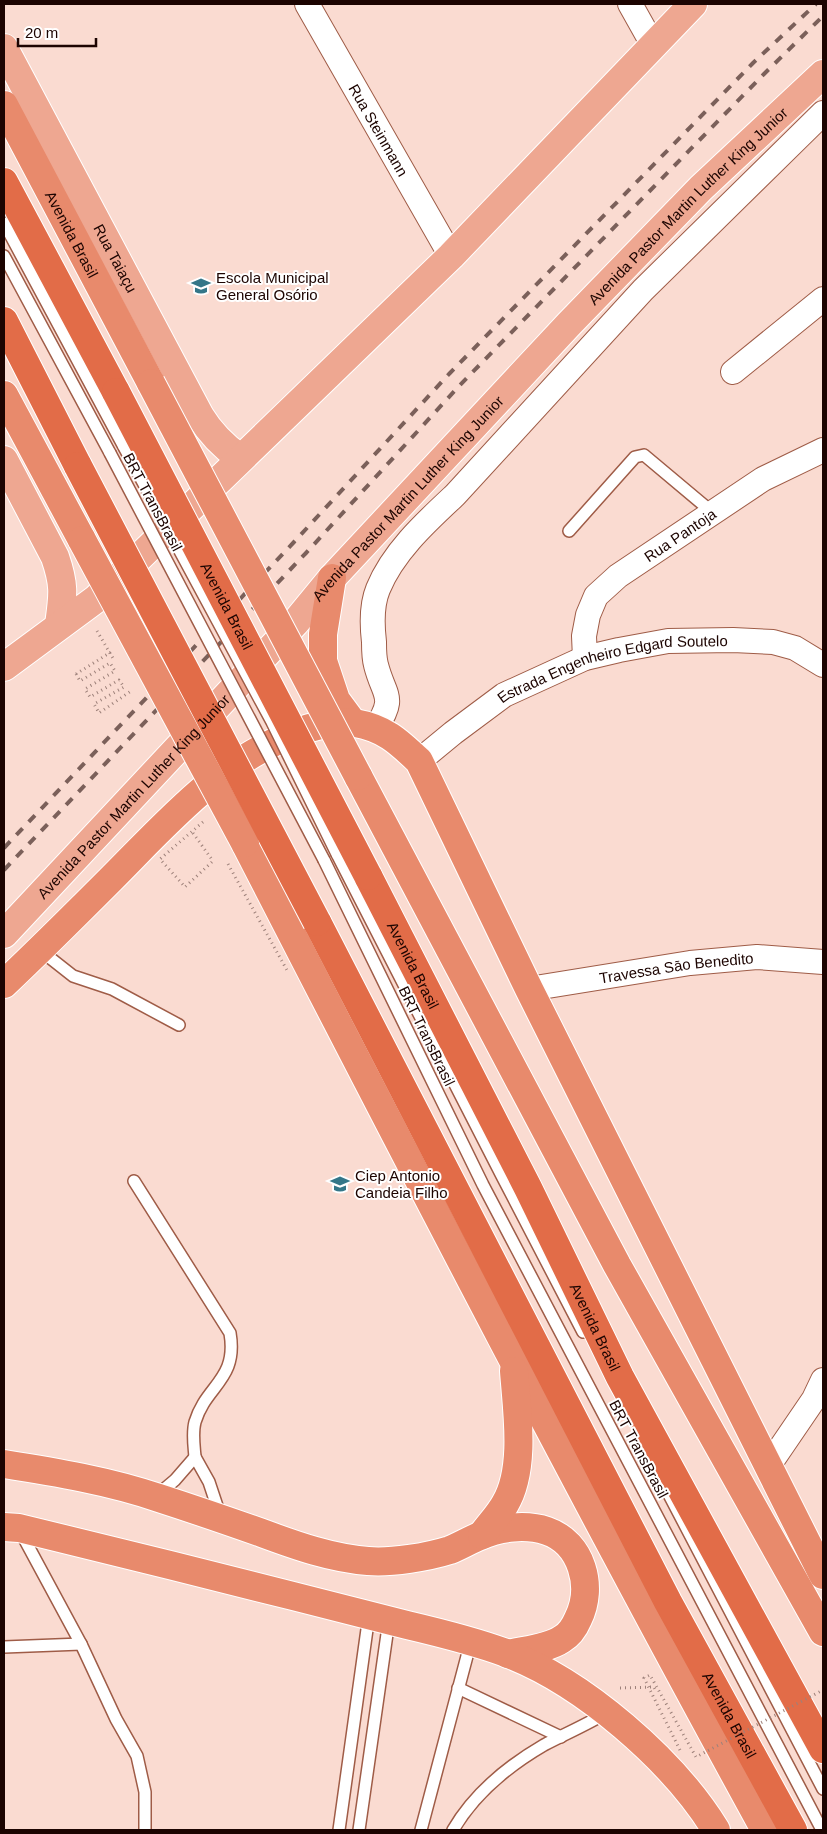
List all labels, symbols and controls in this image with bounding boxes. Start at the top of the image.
scale bar [18,15,95,47]
text: 20 m [25,24,58,41]
street label: Rua Steinmann [346,81,412,179]
street label: Avenida Pastor Martin Luther King Junior [584,104,791,308]
street label: Avenida Brasil [42,188,102,280]
street label: Rua Taiaçu [91,221,141,295]
place label: Escola Municipal General Osório [216,269,329,303]
school or university icon: Escola Municipal General Osório [190,275,212,297]
street label: Avenida Pastor Martin Luther King Junior [308,392,506,604]
street label: BRT TransBrasil [120,450,186,554]
street label: Rua Pantoja [641,504,719,565]
street label: Avenida Brasil [198,559,257,652]
street label: Estrada Engenheiro Edgard Soutelo [493,632,728,706]
street label: Avenida Pastor Martin Luther King Junior [34,690,233,902]
street label: Avenida Brasil [384,919,443,1011]
street label: Travessa Sāo Benedito [598,949,754,986]
street label: BRT TransBrasil [396,983,458,1089]
place label: Ciep Antonio Candeia Filho [355,1167,448,1201]
school or university icon: Ciep Antonio Candeia Filho [329,1173,351,1195]
street label: Avenida Brasil [567,1280,624,1374]
street label: BRT TransBrasil [606,1397,672,1501]
street label: Avenida Brasil [699,1669,760,1761]

